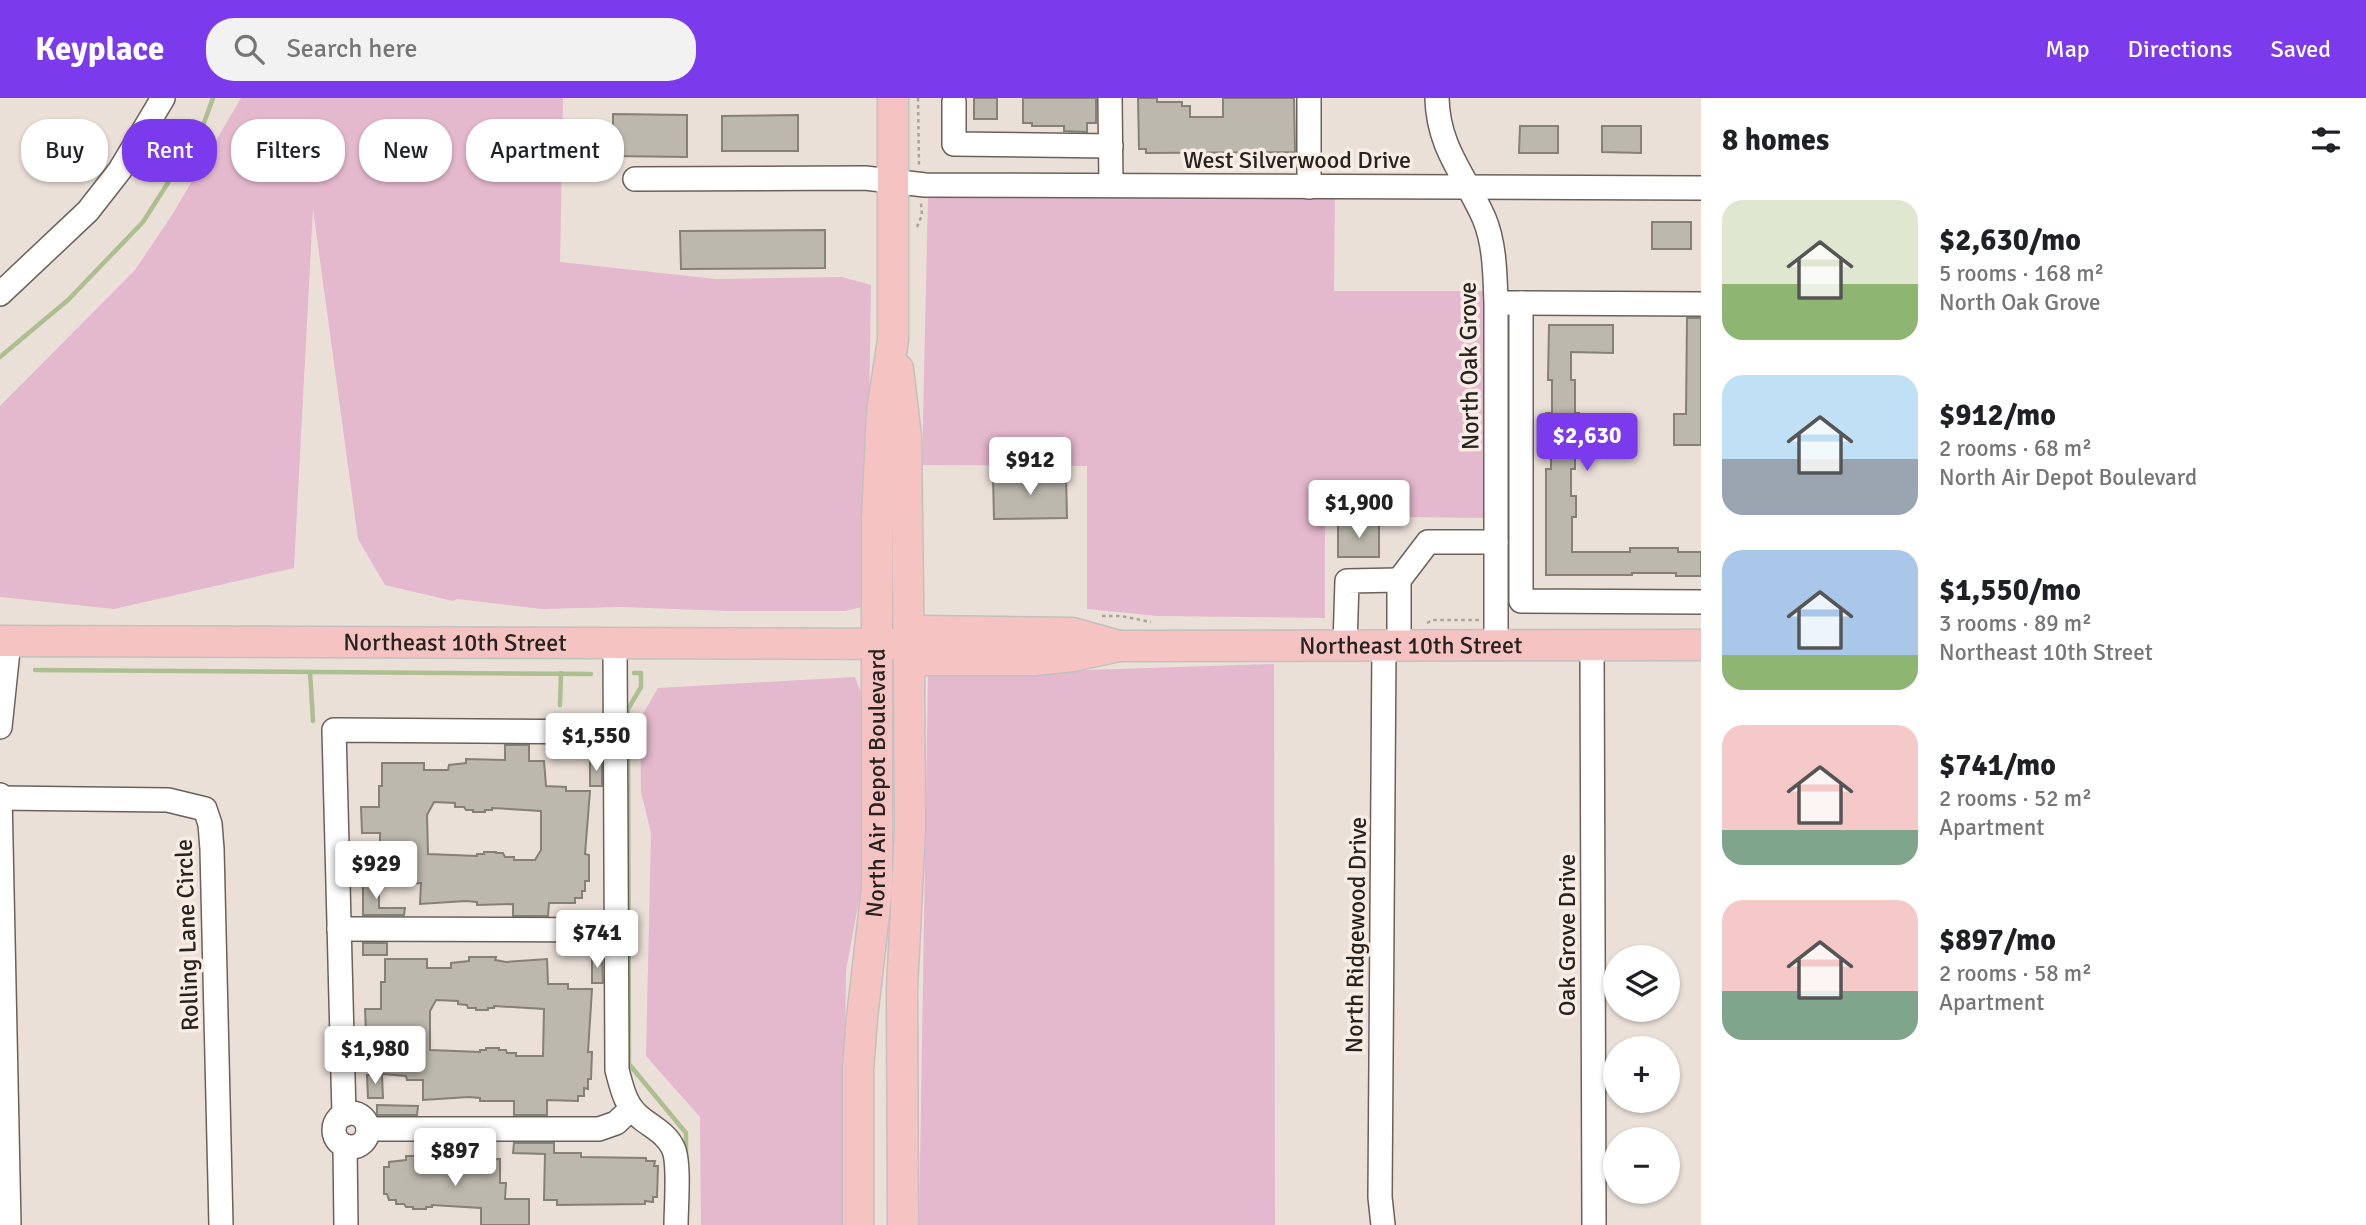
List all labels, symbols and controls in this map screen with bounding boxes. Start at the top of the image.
search box [206,18,696,81]
text: Keyplace [35,29,164,70]
icon: search [230,30,268,68]
text: Search here [286,33,418,65]
text: Map [2045,34,2090,64]
text: Directions [2128,34,2233,64]
text: Saved [2271,34,2331,64]
chip: Buy [21,119,108,182]
chip: Rent [122,119,217,182]
chip: Filters [231,119,345,182]
chip: New [359,119,452,182]
chip: Apartment [466,119,624,182]
icon: filters [2307,121,2345,159]
text: 8 homes [1722,122,1829,159]
street label: West Silverwood Drive [1183,145,1411,175]
text: $2,630/mo [1939,222,2081,259]
icon: home [1778,228,1862,312]
text: 5 rooms · 168 m² [1939,259,2104,288]
street label: North Oak Grove [1453,282,1485,450]
text: North Oak Grove [1939,288,2100,317]
text: $912/mo [1939,397,2056,434]
icon: home [1778,403,1862,487]
pin: $2,630 [1530,414,1644,473]
text: $2,630 [1553,421,1621,450]
text: 2 rooms · 68 m² [1939,434,2092,463]
pin: $912 [989,438,1071,497]
text: $912 [1005,445,1055,474]
text: North Air Depot Boulevard [1939,463,2197,492]
pin: $1,900 [1302,480,1416,540]
text: $1,900 [1325,488,1393,517]
text: $1,550/mo [1939,572,2081,609]
icon: home [1778,578,1862,662]
text: 3 rooms · 89 m² [1939,609,2092,638]
street label: Northeast 10th Street [343,627,567,658]
street label: Northeast 10th Street [1299,630,1522,661]
text: Northeast 10th Street [1939,638,2153,667]
street label: North Air Depot Boulevard [859,648,892,919]
pin: $1,550 [539,714,653,773]
text: $1,550 [562,721,630,750]
text: $741/mo [1939,747,2056,784]
icon: home [1778,753,1862,837]
text: 2 rooms · 52 m² [1939,784,2092,813]
text: Apartment [1939,813,2044,842]
street label: North Ridgewood Drive [1339,816,1373,1054]
street label: Rolling Lane Circle [169,838,205,1032]
pin: $929 [335,842,417,901]
text: $929 [351,849,401,878]
street label: Oak Grove Drive [1552,854,1582,1016]
pin: $741 [556,910,638,970]
text: $741 [572,918,622,947]
text: $897/mo [1939,922,2056,959]
icon: home [1778,928,1862,1012]
map controls [1603,945,1680,1204]
button: layers [1603,945,1680,1022]
text: 2 rooms · 58 m² [1939,959,2092,988]
text: Apartment [1939,988,2044,1017]
pin: $1,980 [318,1026,432,1086]
text: $1,980 [341,1034,409,1063]
button: + [1603,1036,1680,1113]
button: − [1603,1127,1680,1204]
pin: $897 [414,1128,496,1188]
text: $897 [430,1136,480,1165]

